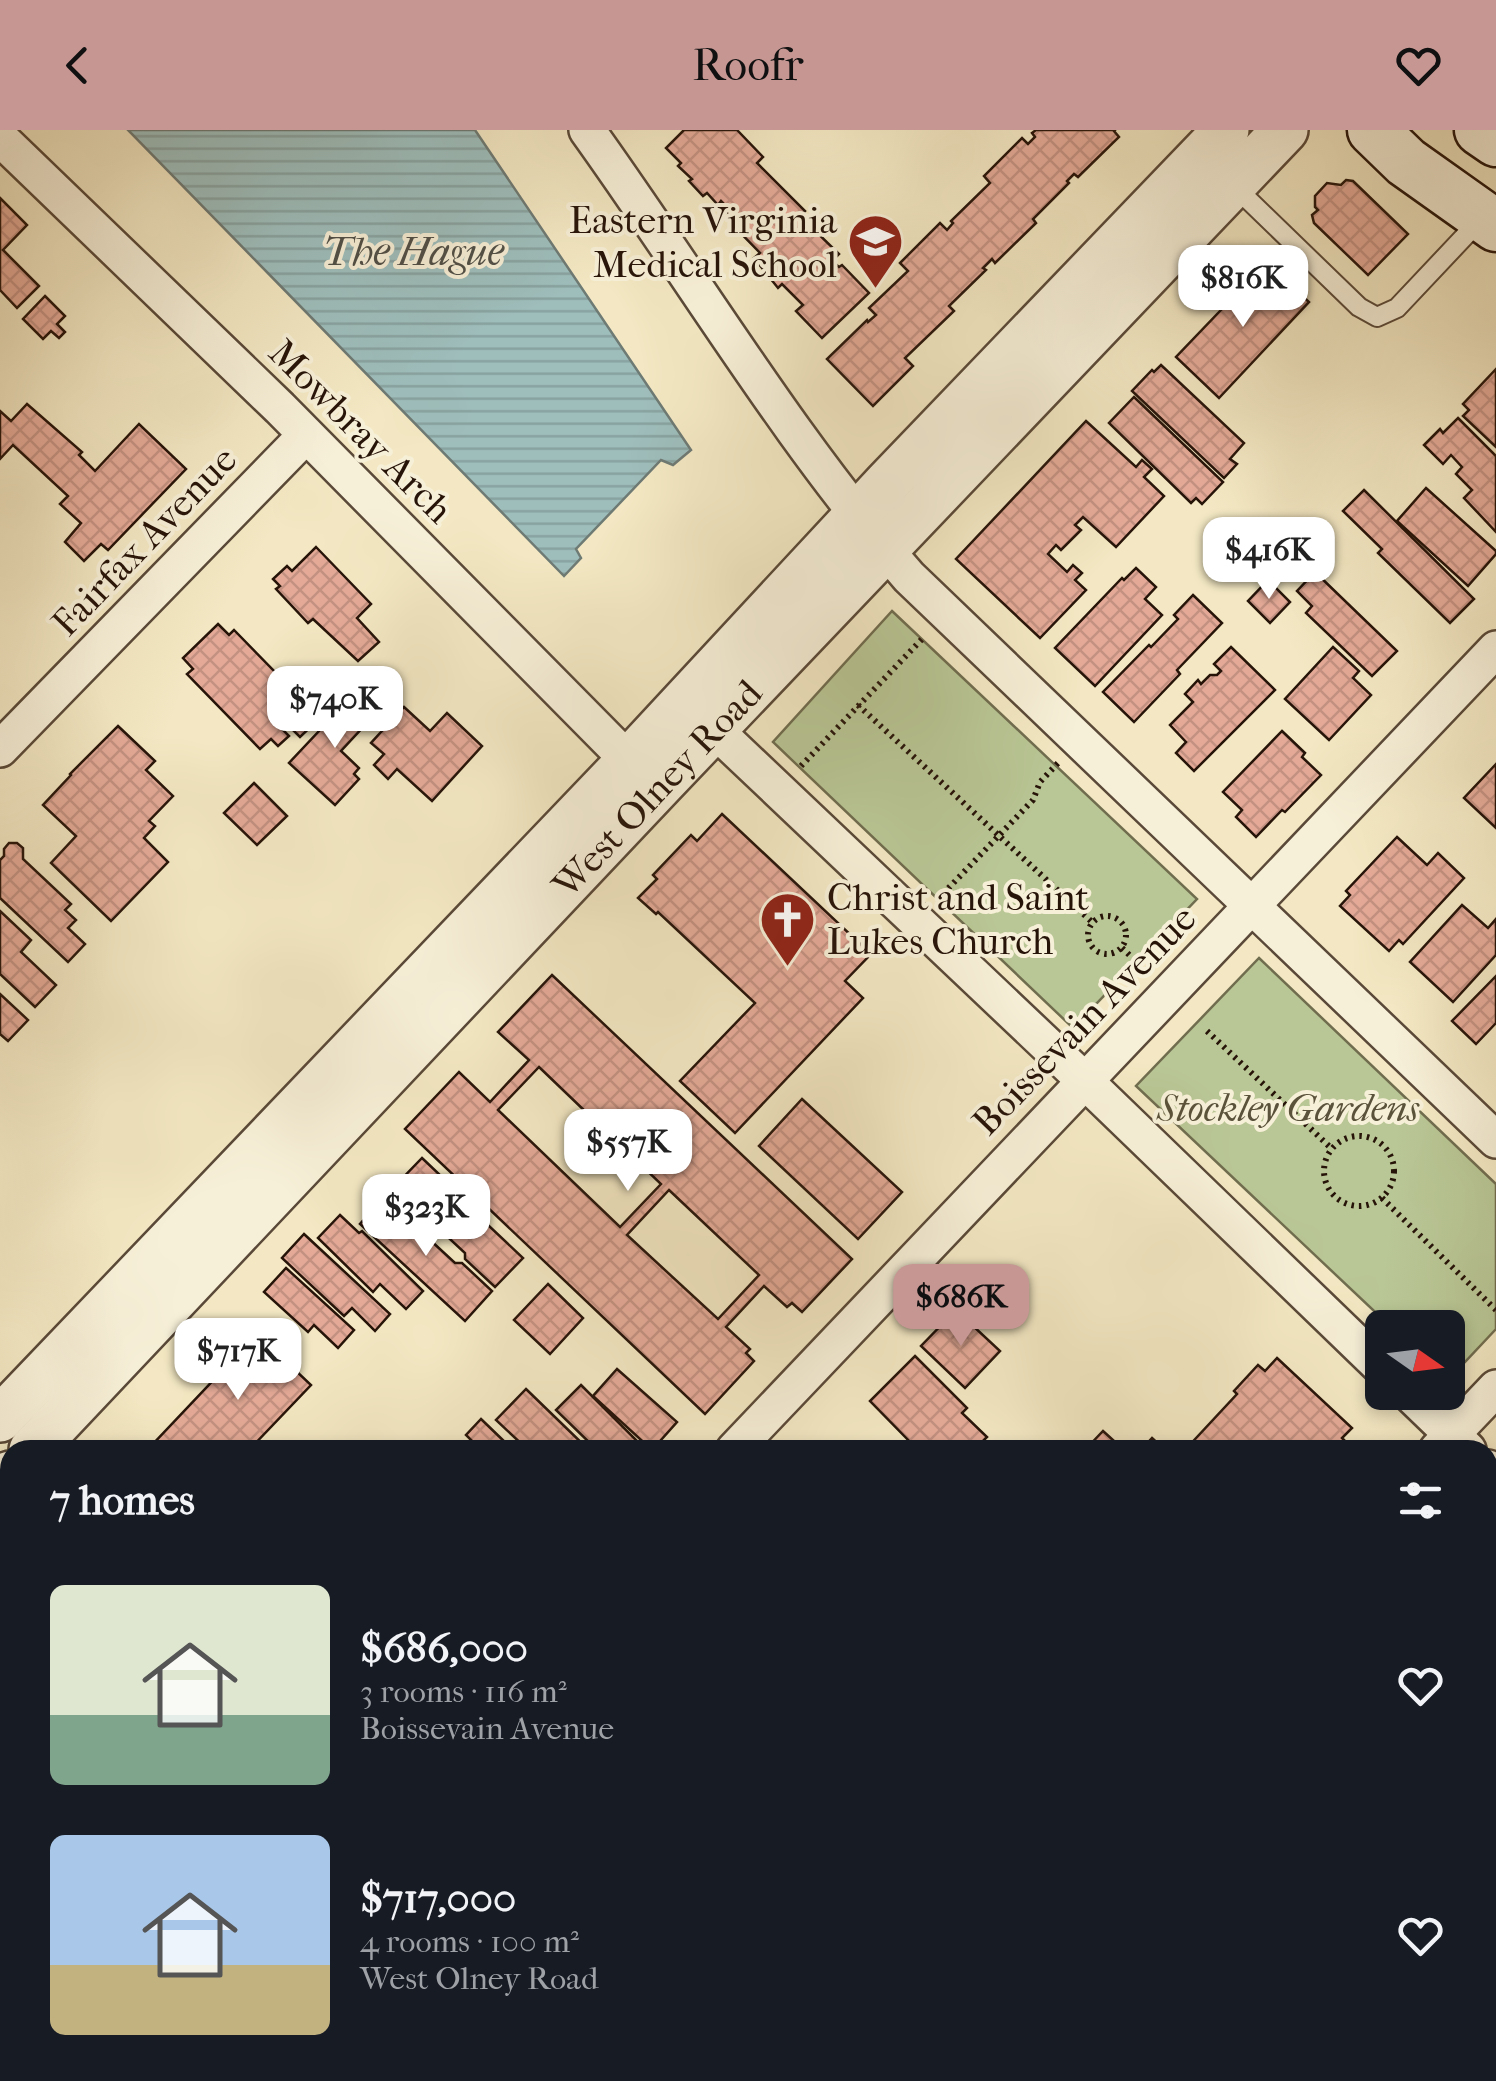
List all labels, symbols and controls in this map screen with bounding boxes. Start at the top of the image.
icon: back [50,38,105,93]
icon: heart [1391,38,1446,93]
text: Roofr [692,39,804,92]
place label: Eastern Virginia Medical School [569,198,837,287]
school or university icon: Eastern Virginia Medical School [846,212,906,291]
water label: The Hague [322,229,506,275]
pin: $816K [1173,245,1313,330]
text: $816K [1200,259,1286,296]
street label: Mowbray Arch [260,330,462,532]
street label: Fairfax Avenue [43,437,246,645]
pin: $416K [1199,517,1339,602]
text: $416K [1225,531,1313,568]
pin: $740K [265,666,405,751]
street label: West Olney Road [543,671,771,908]
text: $740K [289,680,381,717]
place label: Christ and Saint Lukes Church [827,875,1090,964]
church icon: Christ and Saint Lukes Church [758,889,818,968]
street label: Boissevain Avenue [963,896,1205,1144]
park label: Stockley Gardens [1156,1086,1420,1131]
pin: $557K [558,1109,698,1194]
text: $557K [586,1123,670,1160]
pin: $323K [356,1174,496,1259]
text: $323K [384,1188,468,1225]
pin: $686K [891,1264,1031,1349]
text: $686K [915,1278,1007,1315]
north arrow [1365,1310,1465,1410]
map controls [1365,1310,1465,1410]
pin: $717K [168,1318,308,1403]
text: $717K [196,1332,280,1369]
icon: filters [1393,1473,1448,1528]
text: 7 homes [50,1476,195,1525]
text: $686,000 [360,1624,528,1673]
icon: home [130,1625,250,1745]
icon: heart [1393,1658,1448,1713]
text: 3 rooms · 116 m² [360,1673,567,1710]
text: Boissevain Avenue [360,1710,614,1747]
text: $717,000 [360,1874,516,1923]
icon: home [130,1875,250,1995]
icon: heart [1393,1908,1448,1963]
text: 4 rooms · 100 m² [360,1923,579,1960]
text: West Olney Road [360,1960,598,1997]

